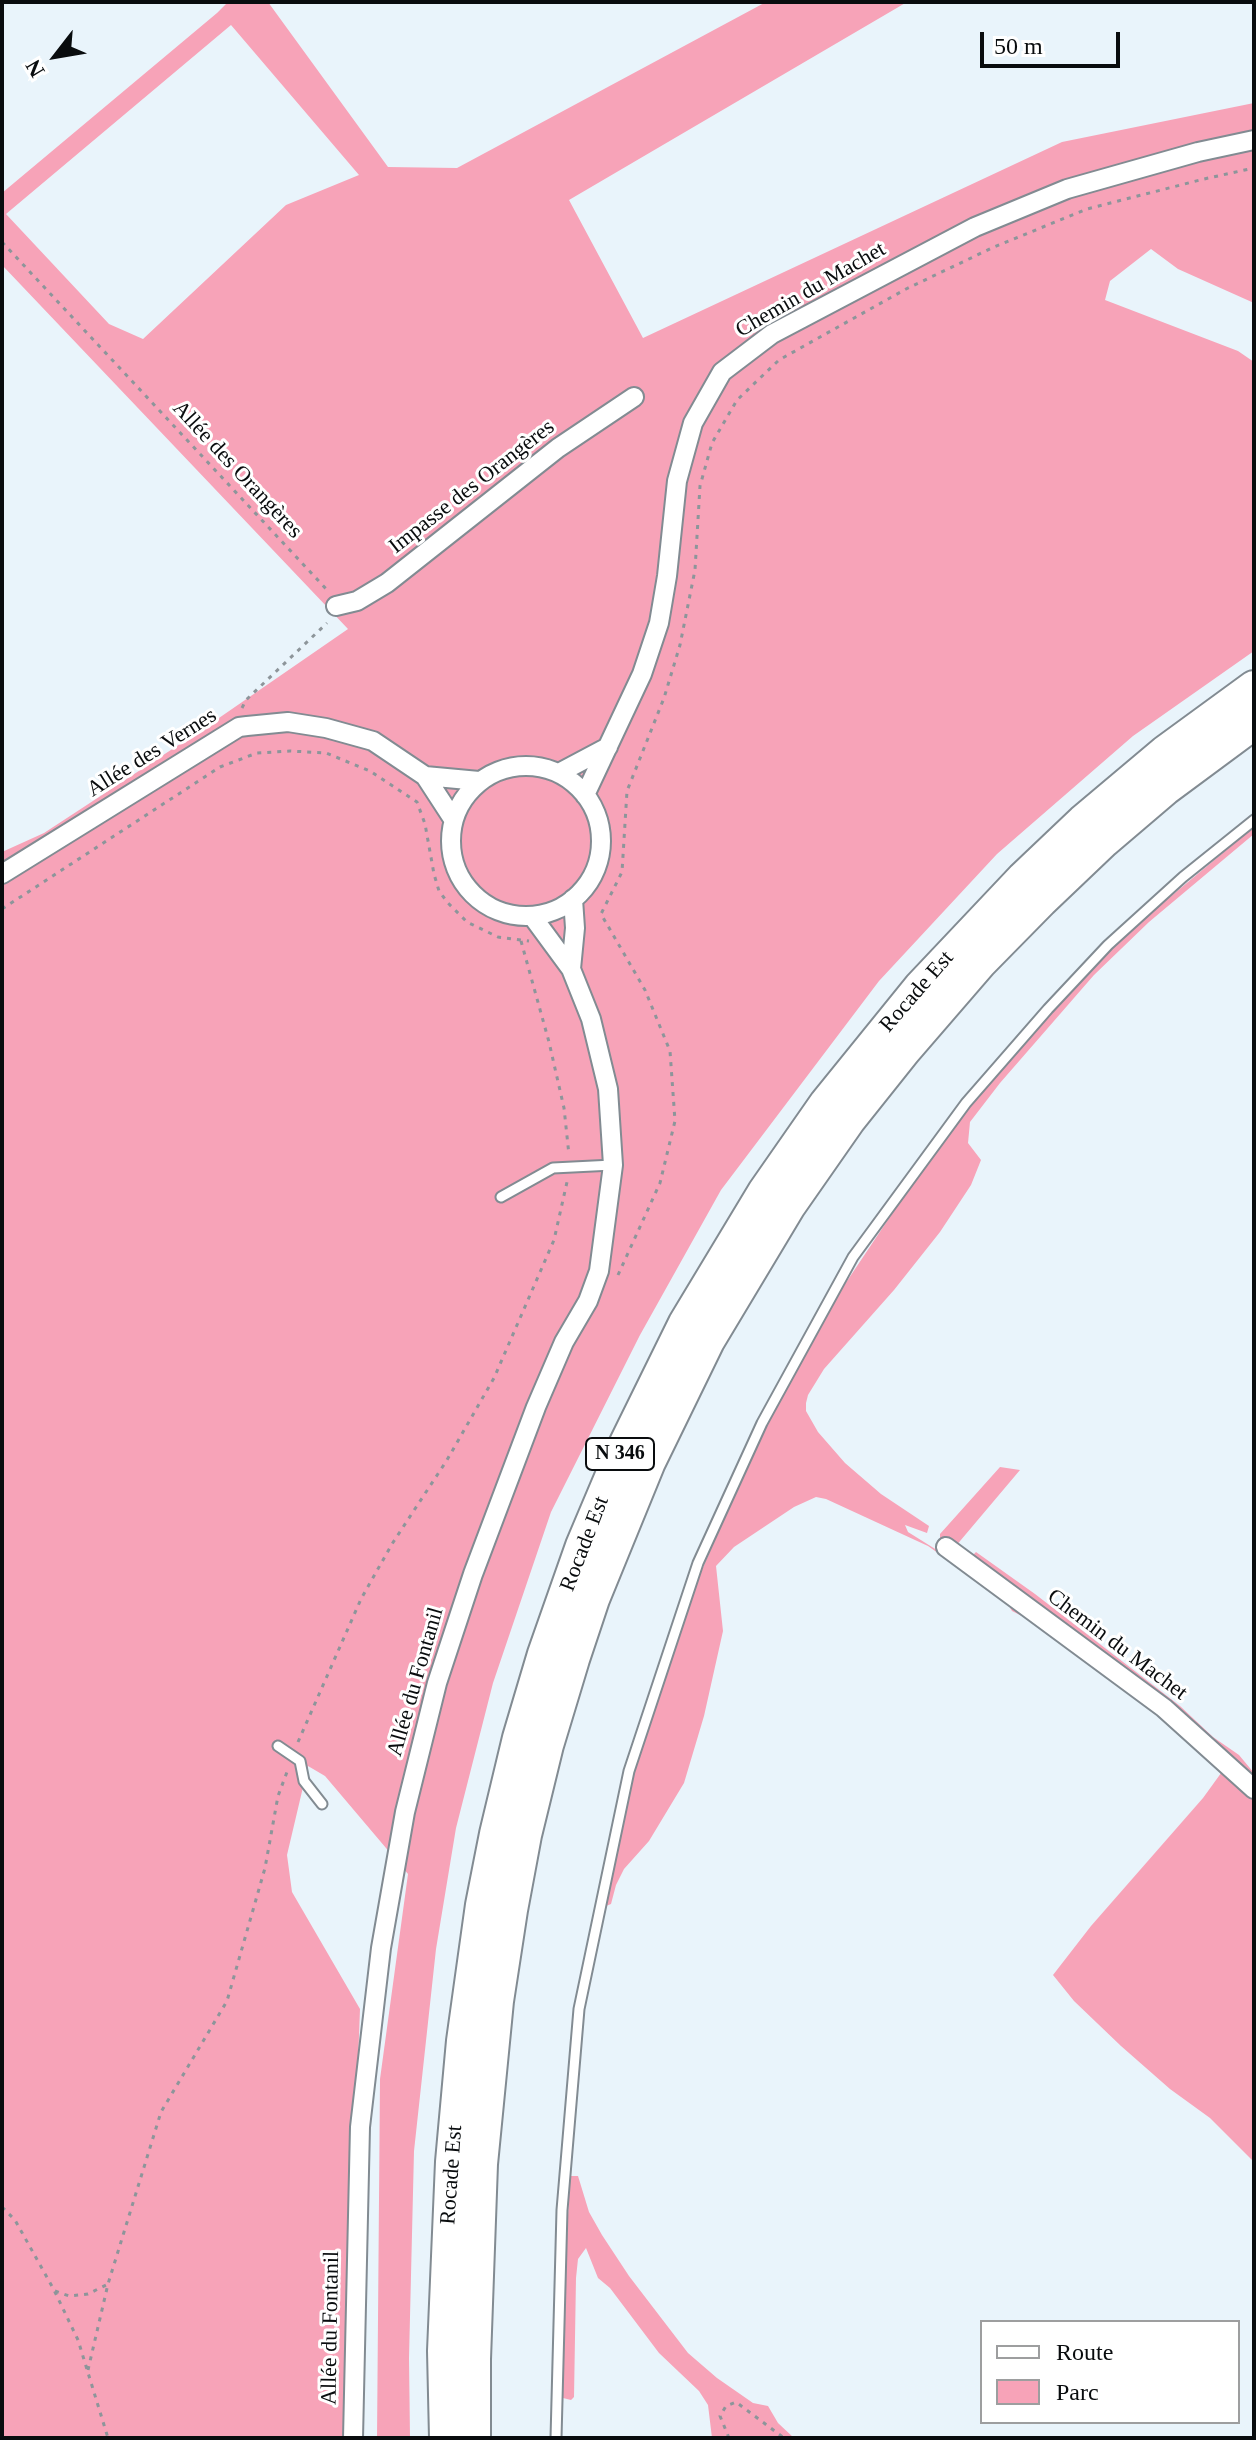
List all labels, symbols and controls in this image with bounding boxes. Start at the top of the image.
north arrow [16,16,96,96]
scale bar [984,16,1124,66]
text: 50 m [994,33,1043,59]
text: N [20,55,50,82]
street label: Chemin du Machet [731,236,891,344]
street label: Allée des Orangères [167,396,307,544]
street label: Impasse des Orangères [384,414,560,560]
street label: Allée des Vernes [82,703,222,803]
street label: Rocade Est [874,946,960,1038]
road number: N 346 [586,1438,654,1470]
street label: Rocade Est [555,1493,615,1595]
street label: Chemin du Machet [1042,1584,1192,1706]
street label: Allée du Fontanil [382,1604,450,1760]
street label: Rocade Est [435,2124,469,2226]
street label: Allée du Fontanil [316,2251,346,2405]
legend [980,2320,1240,2424]
text: Route [1056,2339,1113,2365]
text: Parc [1056,2379,1099,2405]

